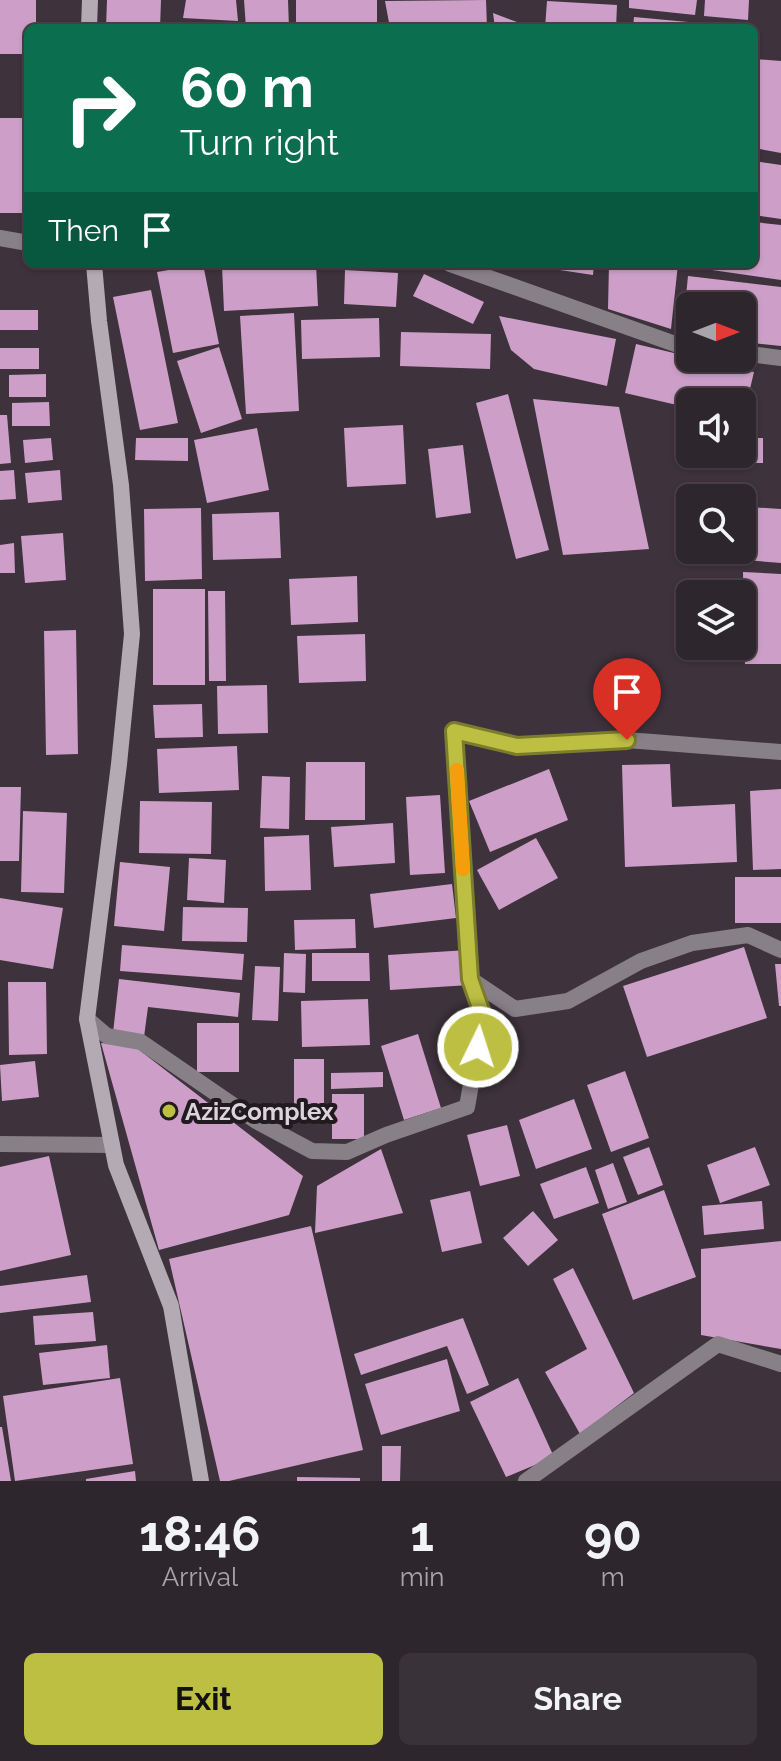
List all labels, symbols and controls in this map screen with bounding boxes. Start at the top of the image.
text: 60 m [180,54,314,120]
icon: right [48,56,152,160]
text: Turn right [180,121,339,163]
icon: arrive [135,208,179,252]
text: Then [48,213,119,248]
north arrow [676,292,756,372]
map controls [676,292,756,660]
button: sound [676,388,756,468]
button: search [676,484,756,564]
button: layers [676,580,756,660]
pin [593,658,661,740]
icon: arrive [605,670,649,714]
position arrow [436,1005,520,1089]
place label: AzizComplex [185,1097,334,1126]
marker: AzizComplex [160,1102,178,1120]
text: 18:46 [139,1506,260,1562]
text: 1 [410,1506,434,1562]
text: 90 [584,1506,642,1562]
text: Arrival [162,1562,238,1592]
text: min [400,1562,445,1592]
text: m [601,1562,625,1592]
button: Exit [24,1653,383,1745]
button: Share [399,1653,757,1745]

